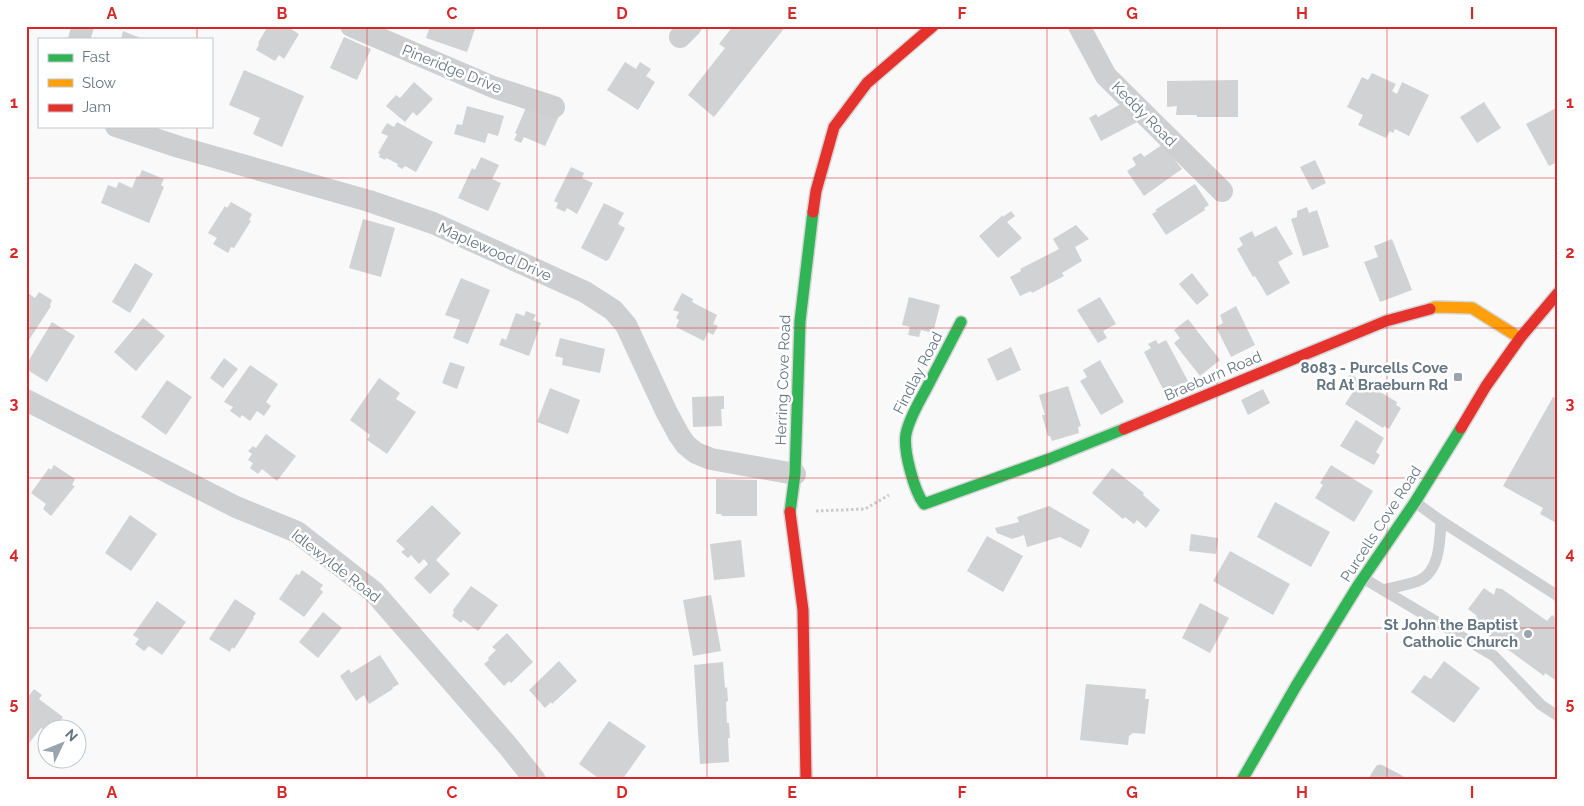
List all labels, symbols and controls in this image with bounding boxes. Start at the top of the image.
text: A [107,4,118,23]
text: B [277,4,288,23]
text: C [447,4,458,23]
text: D [616,4,628,23]
text: E [787,4,797,23]
text: F [957,4,967,23]
text: G [1126,4,1138,23]
text: H [1296,4,1308,23]
text: I [1470,4,1474,23]
legend [38,38,212,128]
street label: Pineridge Drive [400,41,505,97]
text: Fast [82,48,110,66]
text: Slow [82,74,116,92]
street label: Keddy Road [1108,78,1180,150]
text: 1 [10,93,18,112]
text: 1 [1566,93,1574,112]
text: Jam [82,98,111,116]
street label: Maplewood Drive [436,219,555,285]
text: 2 [9,243,19,262]
text: 2 [1565,243,1575,262]
street label: Herring Cove Road [772,314,794,446]
street label: Findlay Road [890,329,946,417]
street label: Braeburn Road [1162,347,1264,405]
place label: 8083 - Purcells Cove Rd At Braeburn Rd [1301,359,1448,394]
marker: 8083 - Purcells Cove Rd At Braeburn Rd [1452,371,1464,383]
text: 3 [10,394,19,413]
text: 3 [1566,394,1575,413]
street label: Purcells Cove Road [1337,463,1425,585]
street label: Idlewylde Road [288,526,384,606]
text: 4 [9,544,19,563]
text: 4 [1565,544,1575,563]
place label: St John the Baptist Catholic Church [1384,616,1518,651]
marker: St John the Baptist Catholic Church [1522,628,1534,640]
text: 5 [10,694,19,713]
text: 5 [1566,694,1575,713]
north arrow [38,718,88,768]
text: N [62,726,81,744]
text: A [107,783,118,802]
text: B [277,783,288,802]
text: C [447,783,458,802]
text: D [616,783,628,802]
text: E [787,783,797,802]
text: F [957,783,967,802]
text: G [1126,783,1138,802]
text: H [1296,783,1308,802]
text: I [1470,783,1474,802]

